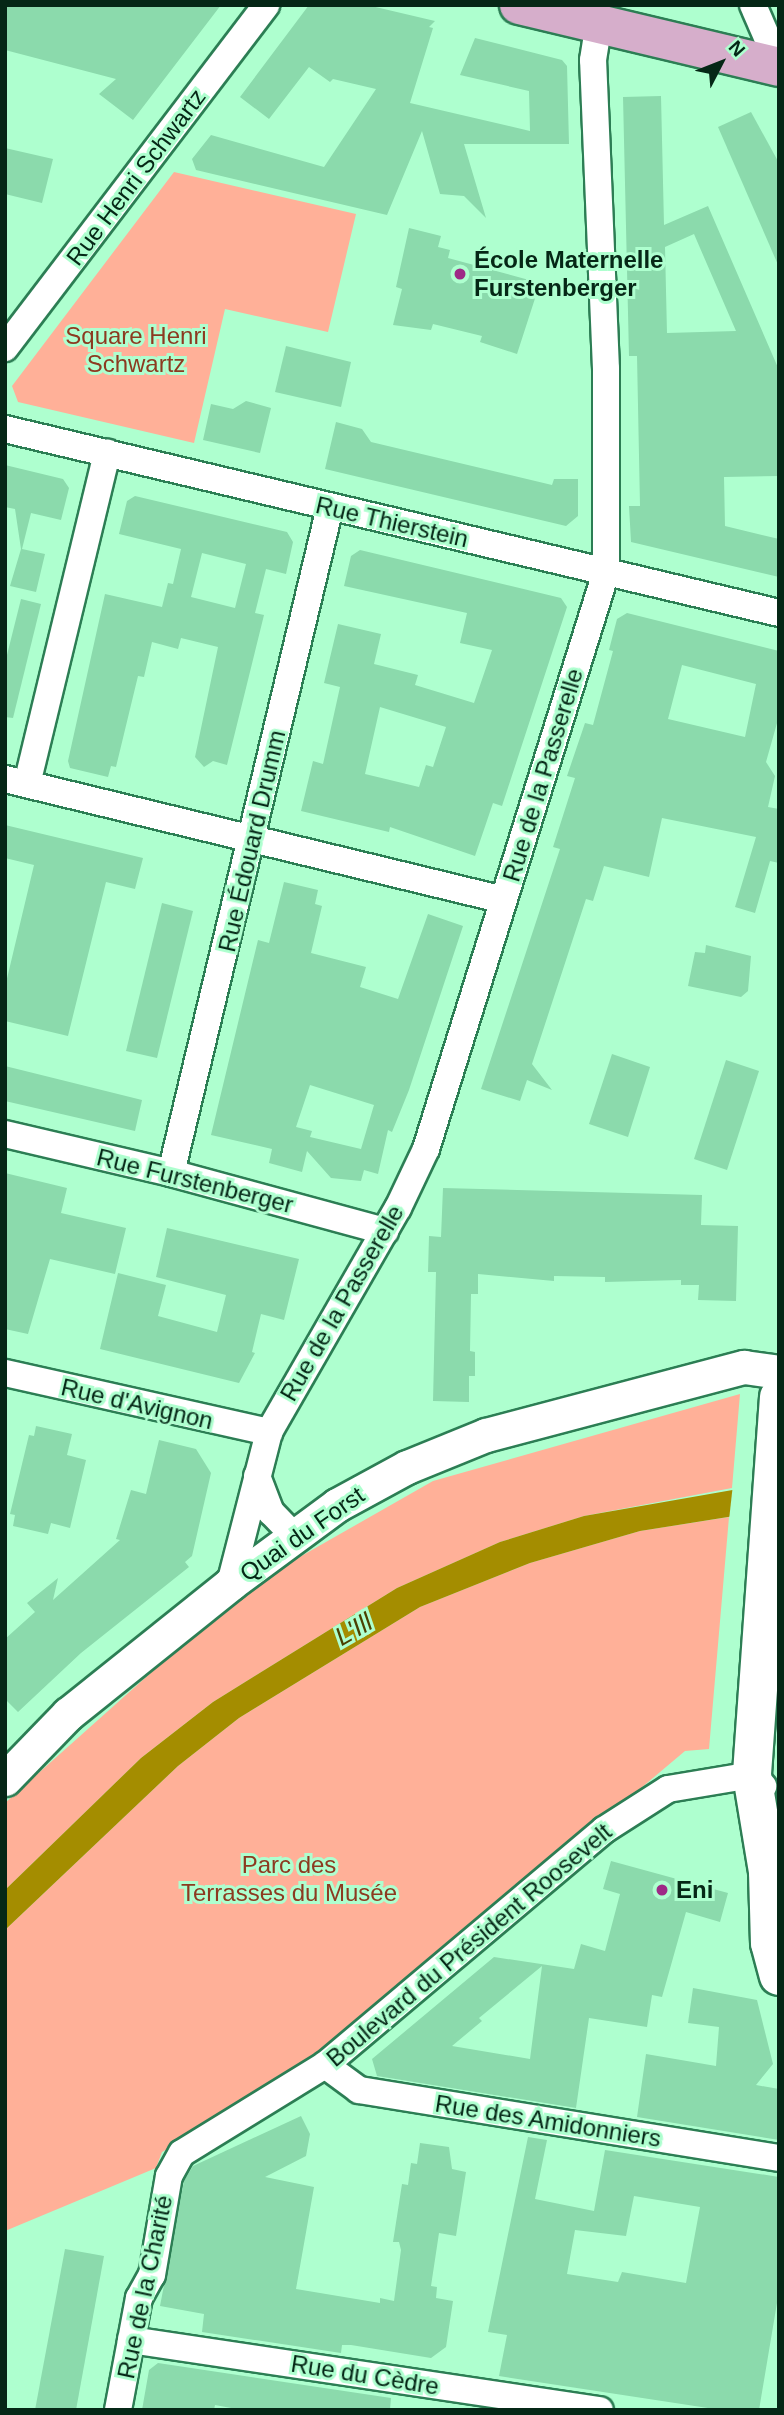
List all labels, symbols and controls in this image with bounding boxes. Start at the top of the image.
north arrow [686,28,756,98]
text: N [725,36,749,61]
street label: Rue Henri Schwartz [60,83,212,271]
place label: École Maternelle Furstenberger [474,246,663,302]
marker: École Maternelle Furstenberger [452,266,468,282]
park label: Square Henri Schwartz [65,322,207,378]
street label: Rue Thierstein [313,490,471,554]
street label: Rue de la Passerelle [497,665,589,885]
street label: Rue Édouard Drumm [212,727,292,955]
street label: Rue Furstenberger [94,1143,296,1219]
street label: Rue de la Passerelle [274,1200,410,1406]
street label: Rue d'Avignon [58,1373,216,1435]
street label: Quai du Forst [234,1481,370,1587]
water label: L'Ill [330,1607,378,1653]
street label: Boulevard du Président Roosevelt [321,1817,617,2073]
park label: Parc des Terrasses du Musée [181,1851,397,1907]
place label: Eni [676,1876,713,1904]
marker: Eni [654,1882,670,1898]
street label: Rue des Amidonniers [432,2089,664,2153]
street label: Rue de la Charité [111,2193,179,2381]
street label: Rue du Cèdre [289,2349,441,2401]

